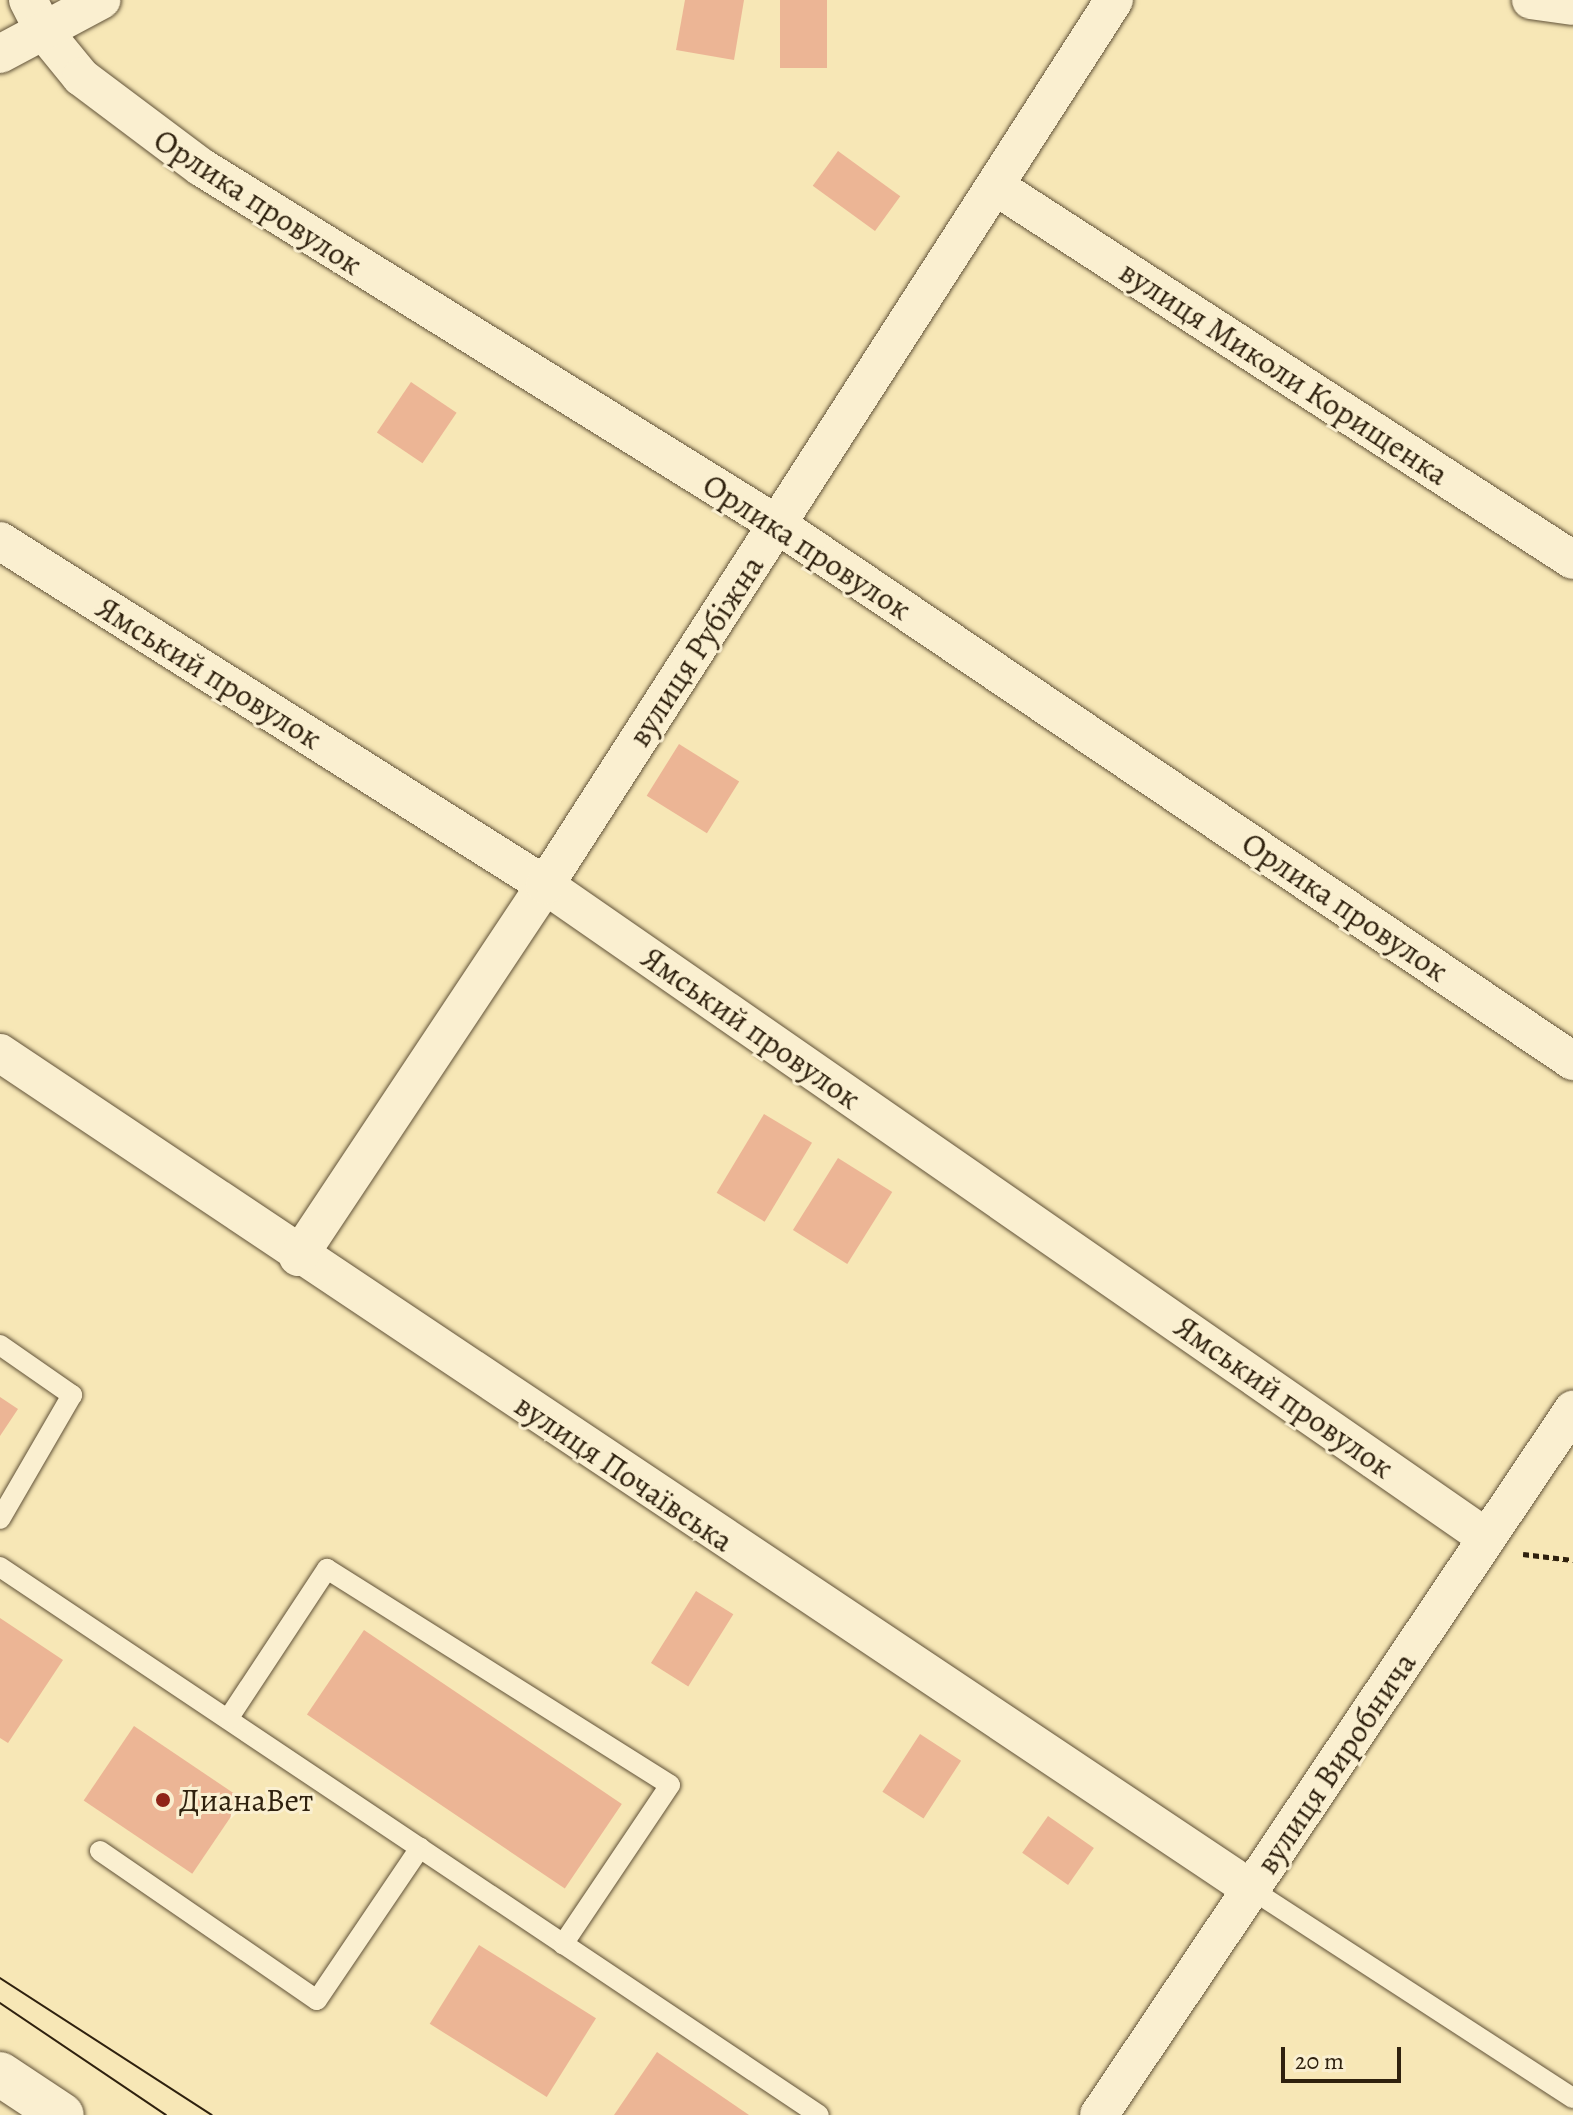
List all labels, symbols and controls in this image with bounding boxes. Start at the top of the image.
street label: Орлика провулок [147,120,369,284]
street label: вулиця Миколи Корищенка [1112,252,1456,494]
street label: Орлика провулок [696,465,918,629]
street label: вулиця Рубіжна [620,548,772,754]
street label: Ямський провулок [89,588,329,758]
street label: Орлика провулок [1235,824,1455,990]
street label: Ямський провулок [634,938,868,1118]
street label: Ямський провулок [1167,1307,1401,1487]
street label: вулиця Почаївська [508,1386,740,1560]
street label: вулиця Виробнича [1248,1645,1424,1881]
place label: ДианаВет [179,1781,313,1819]
marker: ДианаВет [154,1791,172,1809]
scale bar [1285,2031,1405,2081]
text: 20 m [1295,2045,1344,2077]

